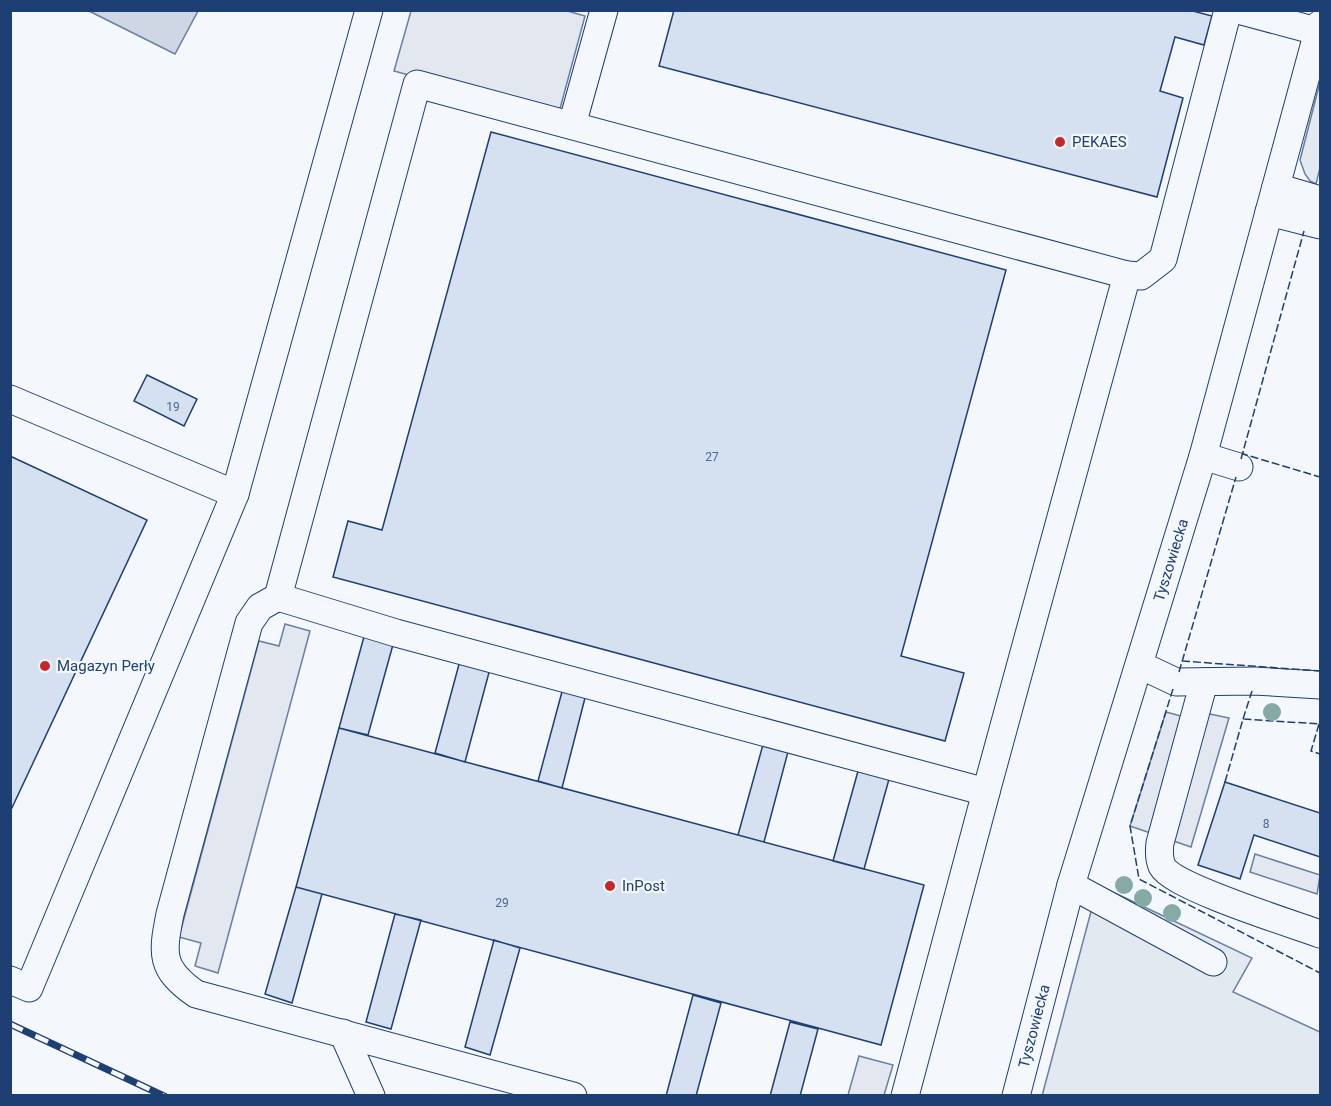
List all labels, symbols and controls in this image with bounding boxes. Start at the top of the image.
place label: PEKAES [1072,133,1127,151]
marker: PEKAES [1053,135,1067,149]
house number: 19 [166,400,180,414]
house number: 27 [705,450,719,464]
street label: Tyszowiecka [1150,516,1192,604]
place label: Magazyn Perły [57,657,155,675]
marker: Magazyn Perły [38,659,52,673]
house number: 8 [1263,817,1270,831]
place label: InPost [622,877,665,895]
marker: InPost [603,879,617,893]
house number: 29 [495,896,509,910]
street label: Tyszowiecka [1015,983,1054,1070]

